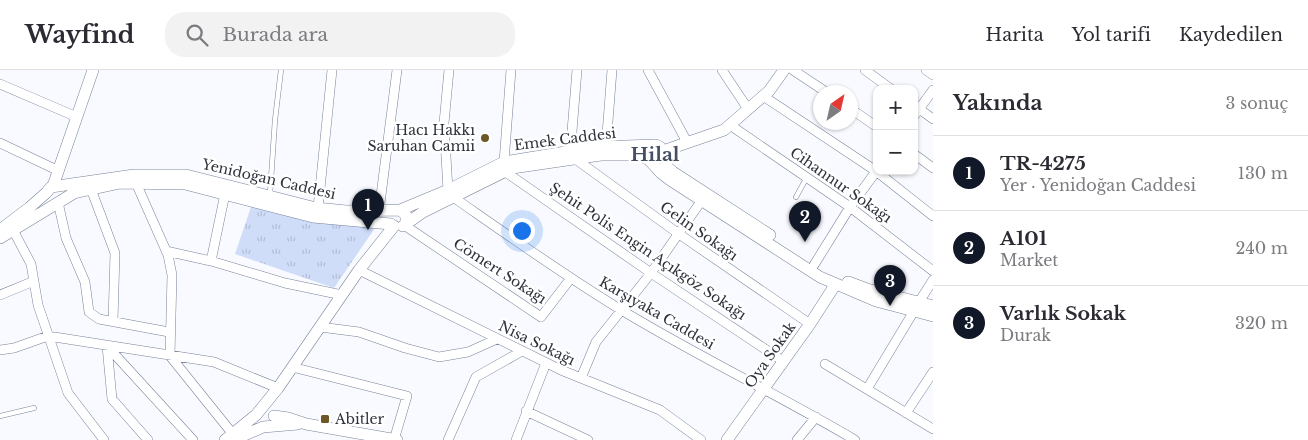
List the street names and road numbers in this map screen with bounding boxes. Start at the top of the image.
street label: Emek Caddesi [513,124,617,154]
street label: Cihannur Sokağı [787,143,896,227]
street label: Yenidoğan Caddesi [199,155,338,203]
street label: Şehit Polis Engin Açıkgöz Sokağı [546,178,750,324]
street label: Gelin Sokağı [657,198,742,265]
street label: Cömert Sokağı [450,234,550,308]
street label: Karşıyaka Caddesi [596,273,718,353]
street label: Nisa Sokağı [496,317,578,369]
street label: Oya Sokak [741,318,800,392]

